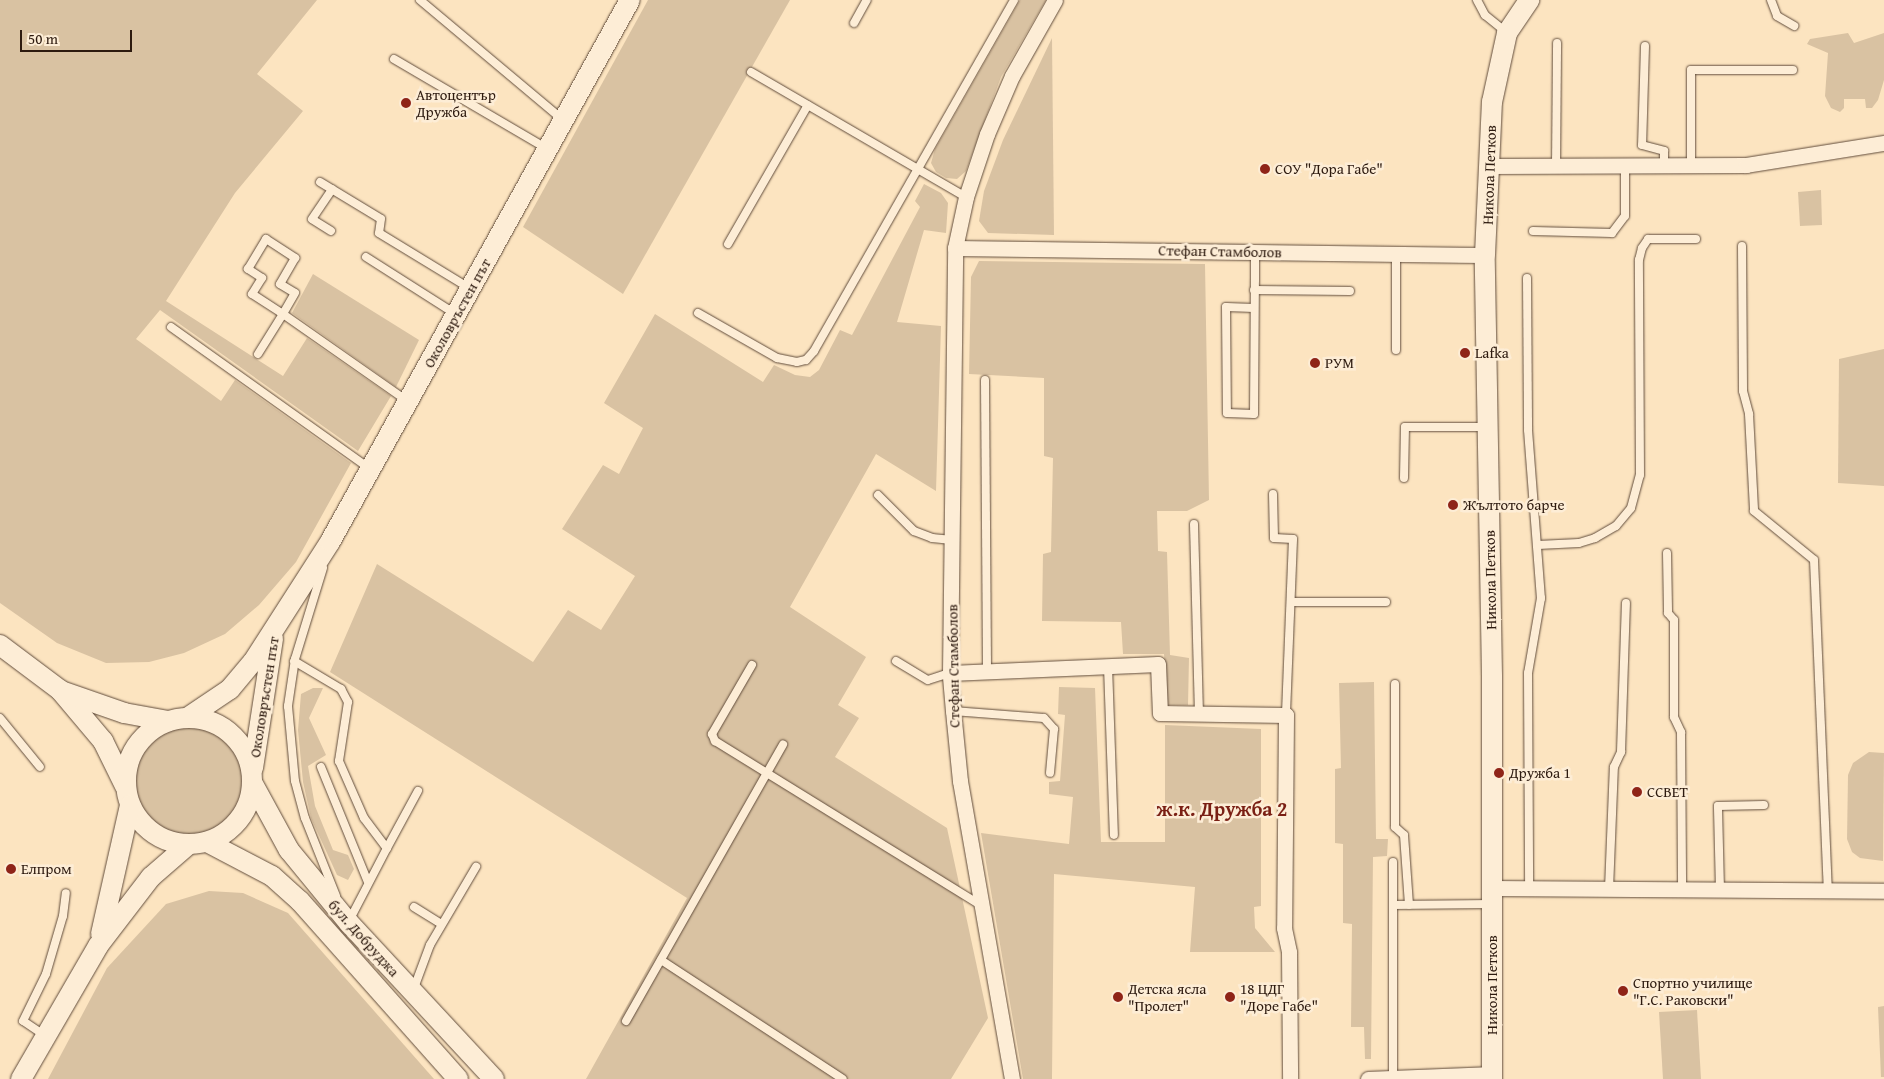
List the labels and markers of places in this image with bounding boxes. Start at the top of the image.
place label: Автоцентър Дружба [416,85,496,120]
marker: Автоцентър Дружба [400,97,412,109]
place label: СОУ "Дора Габе" [1275,160,1383,178]
marker: СОУ "Дора Габе" [1259,163,1271,175]
place label: Lafka [1475,344,1509,362]
marker: Lafka [1459,347,1471,359]
place label: РУМ [1325,354,1354,372]
marker: РУМ [1309,357,1321,369]
place label: Жълтото барче [1463,496,1564,514]
marker: Жълтото барче [1447,499,1459,511]
place label: Дружба 1 [1509,764,1571,782]
marker: Дружба 1 [1493,767,1505,779]
place label: ССВЕТ [1647,783,1688,801]
marker: ССВЕТ [1631,786,1643,798]
place label: Елпром [21,860,72,878]
marker: Елпром [5,863,17,875]
place label: Спортно училище "Г.С. Раковски" [1633,973,1753,1008]
place label: Детска ясла "Пролет" [1128,979,1206,1014]
place label: 18 ЦДГ "Доре Габе" [1240,979,1318,1014]
marker: Спортно училище "Г.С. Раковски" [1617,985,1629,997]
marker: Детска ясла "Пролет" [1112,991,1124,1003]
marker: 18 ЦДГ "Доре Габе" [1224,991,1236,1003]

